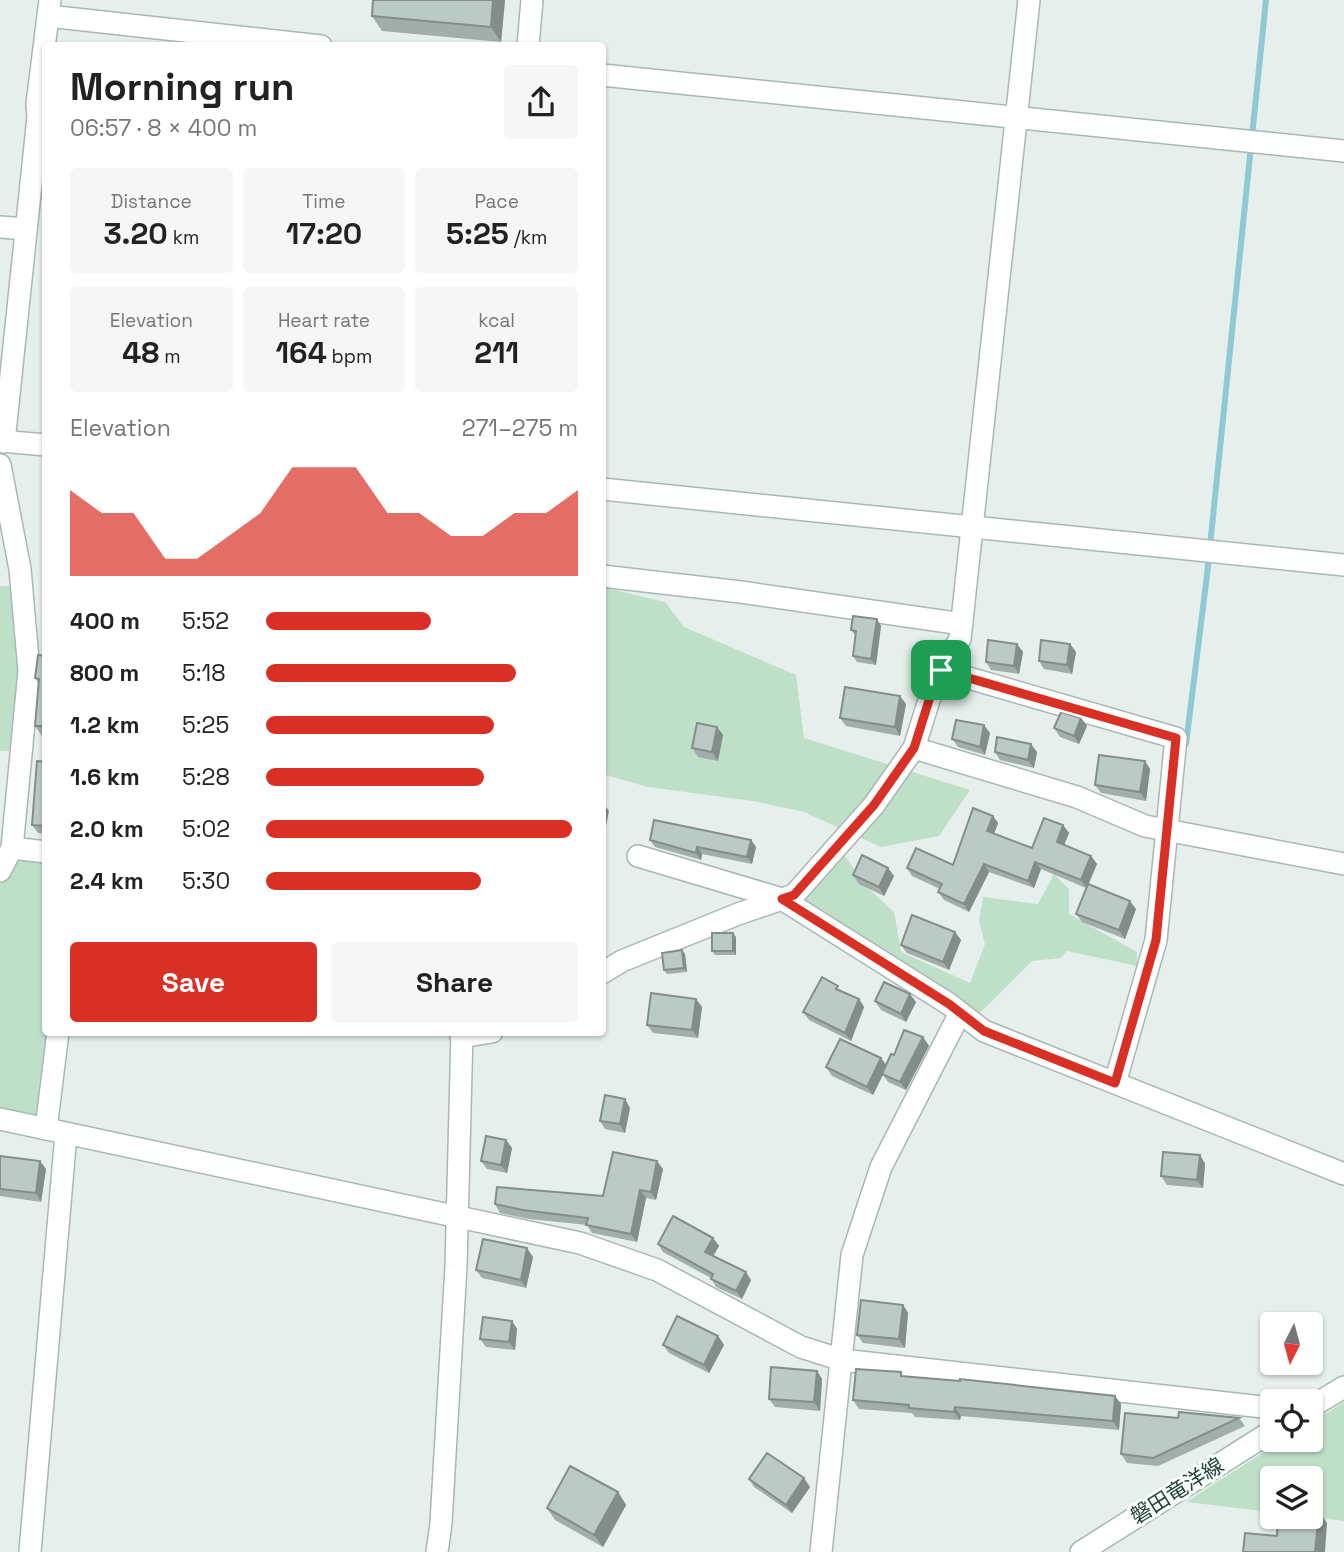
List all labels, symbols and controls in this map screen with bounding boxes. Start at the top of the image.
text: Morning run [70,63,295,111]
button: share [504,65,578,139]
text: 06:57 · 8 × 400 m [70,113,257,143]
text: Distance [111,189,192,214]
text: Time [302,189,346,214]
text: Pace [474,189,519,214]
text: 3.20 [103,214,168,253]
text: 17:20 [286,214,362,253]
text: 5:25 [446,214,509,253]
text: km [168,225,199,250]
text: /km [509,225,547,250]
text: Elevation [110,308,193,333]
text: Heart rate [278,308,370,333]
text: kcal [478,308,515,333]
text: 48 [122,333,159,372]
text: 164 [276,333,327,372]
text: 211 [474,333,519,372]
text: m [159,344,180,369]
text: bpm [327,344,372,369]
text: Elevation [70,413,171,443]
text: 271–275 m [462,413,578,443]
text: 400 m [70,606,140,636]
text: 5:52 [182,606,229,636]
pin [911,640,971,700]
icon: arrive [922,651,960,689]
text: 800 m [70,658,139,688]
text: 5:18 [182,658,226,688]
text: 1.2 km [70,710,139,740]
text: 5:25 [182,710,229,740]
text: 1.6 km [70,762,140,792]
text: 5:28 [182,762,230,792]
text: 2.0 km [70,814,144,844]
text: 5:02 [182,814,230,844]
text: 2.4 km [70,866,144,896]
text: 5:30 [182,866,230,896]
button: Save [70,942,317,1022]
button: Share [331,942,578,1022]
north arrow [1260,1312,1323,1376]
map controls [1260,1312,1323,1529]
button: locate [1260,1389,1323,1452]
street label: 磐田竜洋線 [1125,1451,1228,1530]
button: layers [1260,1466,1323,1529]

